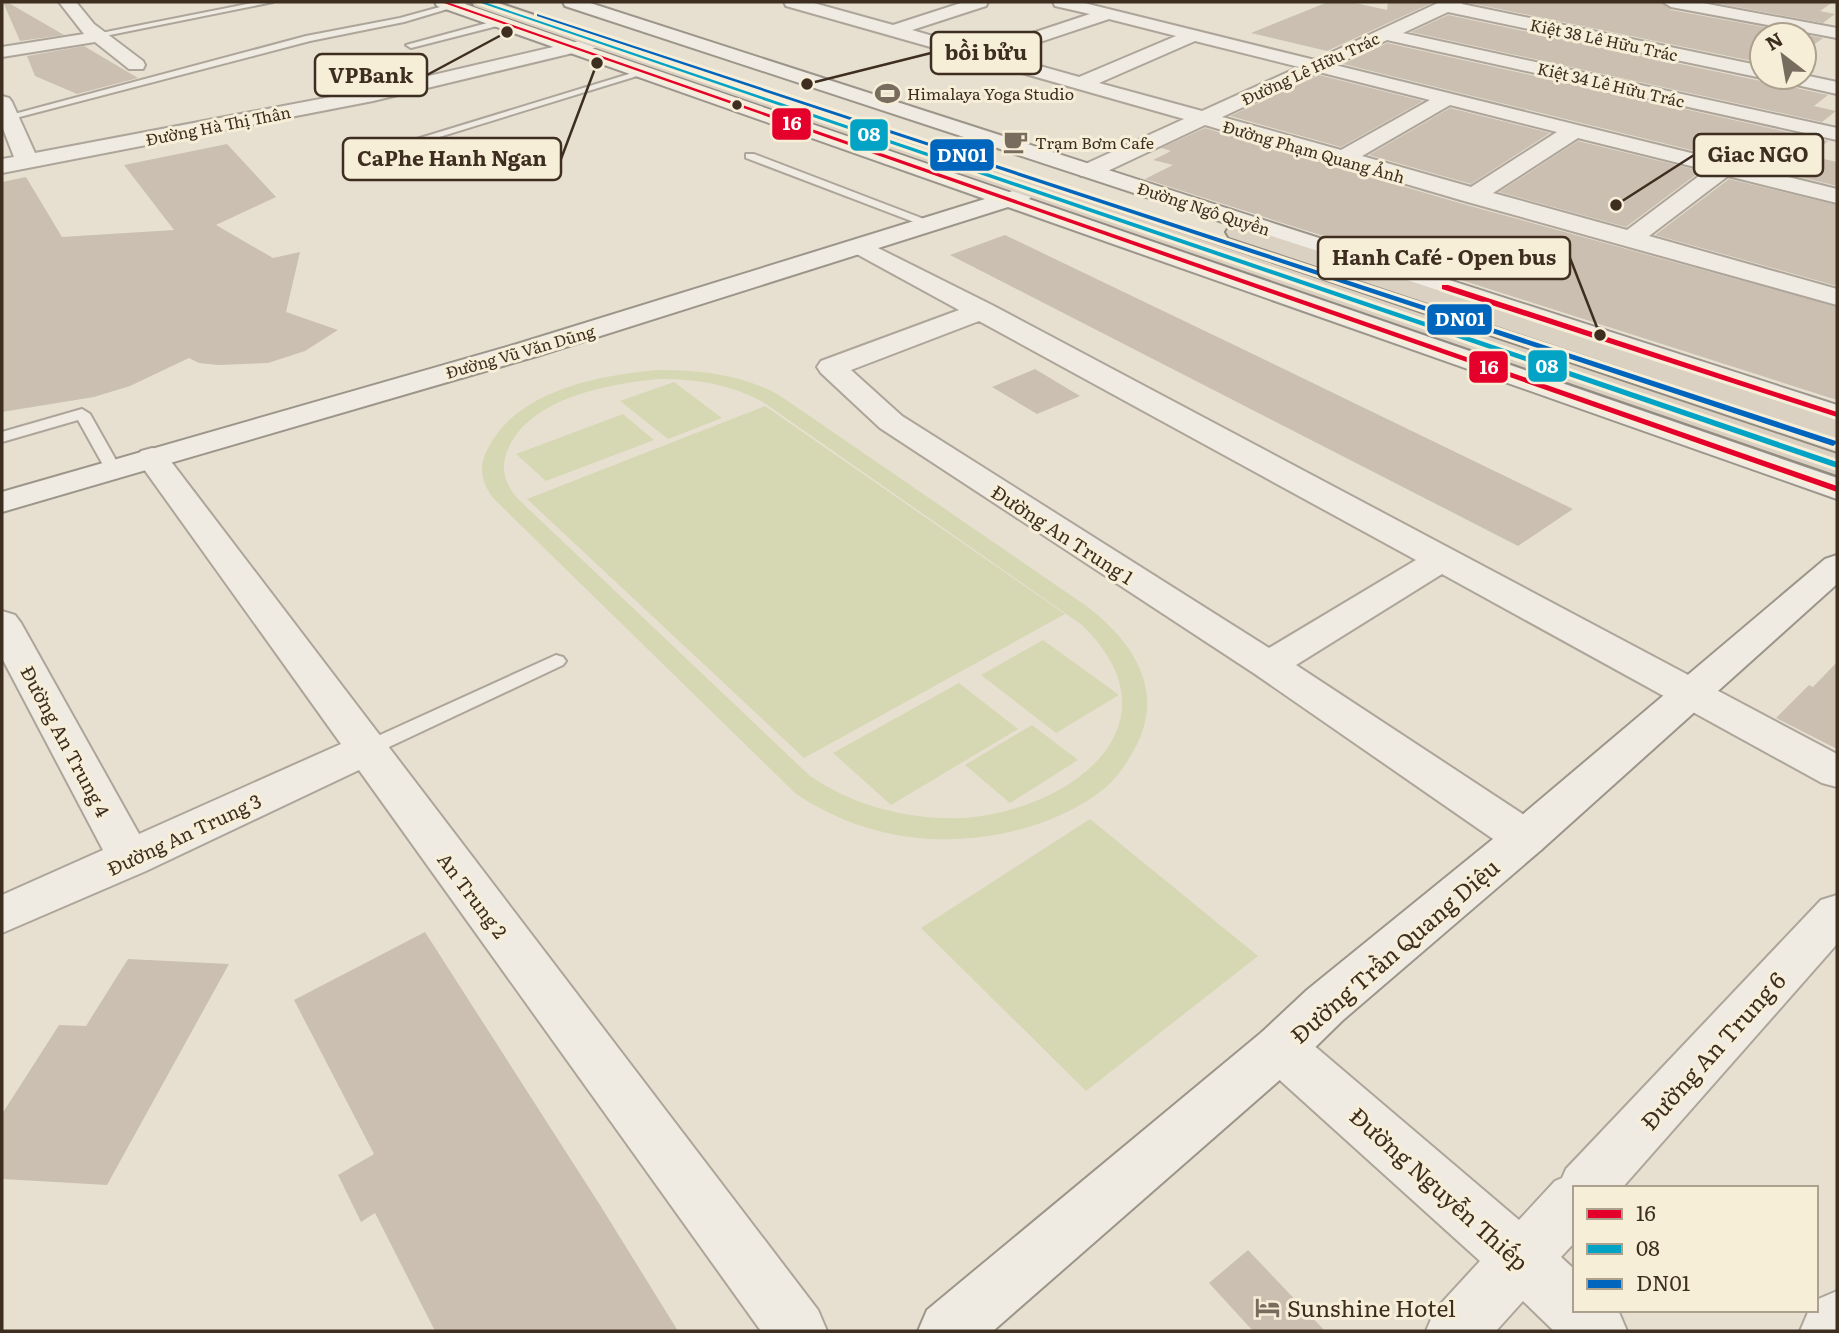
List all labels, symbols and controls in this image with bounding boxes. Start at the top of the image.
street label: Kiệt 38 Lê Hữu Trác [1528,12,1680,66]
north arrow [1748,21,1818,91]
text: N [1760,24,1788,57]
street label: Đường Lê Hữu Trác [1237,25,1383,111]
callout: bồi bửu [931,32,1041,74]
text: bồi bửu [945,35,1027,66]
callout: VPBank [315,54,427,96]
street label: Kiệt 34 Lê Hữu Trác [1535,55,1687,113]
text: VPBank [329,58,414,89]
sports icon: Himalaya Yoga Studio [873,79,901,107]
place label: Himalaya Yoga Studio [907,81,1074,105]
unlabelled marker [730,98,744,112]
street label: Đường Hà Thị Thân [143,99,293,151]
line badge: 16 [771,107,812,141]
text: 16 [783,108,801,136]
street label: Đường Phạm Quang Ảnh [1220,113,1408,189]
line badge: 08 [849,118,889,152]
text: 08 [858,119,880,147]
cafe icon: Trạm Bơm Cafe [1001,128,1029,156]
place label: Trạm Bơm Cafe [1035,130,1154,154]
callout: Giac NGO [1694,134,1823,176]
text: Giac NGO [1707,137,1809,168]
callout: CaPhe Hanh Ngan [343,138,561,180]
line badge: DN01 [929,138,995,172]
text: DN01 [937,140,987,168]
text: CaPhe Hanh Ngan [357,141,547,172]
street label: Đường Ngô Quyền [1135,175,1274,241]
callout: Hanh Café - Open bus [1318,237,1570,279]
text: Hanh Café - Open bus [1332,240,1556,271]
line badge: DN01 [1426,303,1493,336]
text: DN01 [1435,304,1485,332]
street label: Đường Vũ Văn Dũng [443,318,598,384]
line badge: 08 [1527,349,1568,383]
line badge: 16 [1468,350,1509,384]
text: 08 [1536,351,1558,379]
text: 16 [1480,352,1498,380]
street label: Đường An Trung 1 [986,477,1140,591]
street label: Đường An Trung 4 [14,660,118,822]
street label: Đường An Trung 3 [102,786,266,882]
street label: An Trung 2 [431,846,515,944]
street label: Đường Trần Quang Diệu [1282,850,1506,1050]
street label: Đường An Trung 6 [1632,963,1792,1137]
street label: Đường Nguyễn Thiếp [1343,1098,1537,1278]
legend [1573,1186,1818,1312]
text: 16 [1636,1196,1656,1227]
text: 08 [1636,1231,1660,1262]
text: DN01 [1636,1266,1691,1297]
place label: Sunshine Hotel [1287,1290,1456,1324]
hotel icon: Sunshine Hotel [1253,1293,1281,1321]

